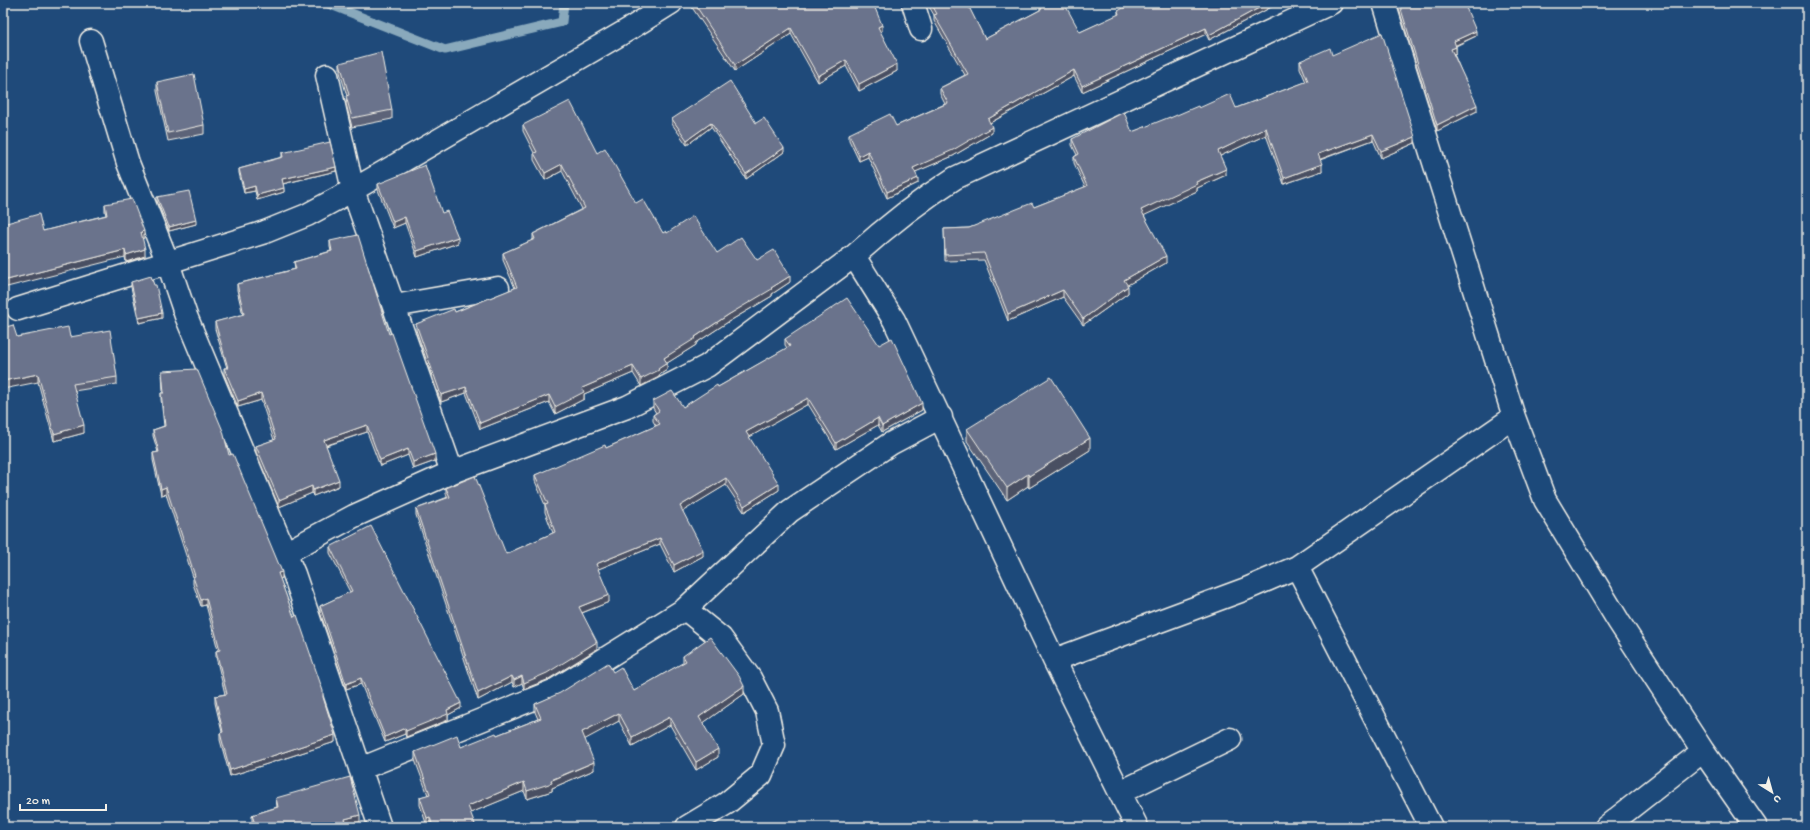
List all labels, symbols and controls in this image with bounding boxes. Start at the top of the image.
north arrow [1752,772,1792,812]
scale bar [20,786,106,812]
text: U [1770,792,1783,805]
text: 20 m [26,795,51,809]

